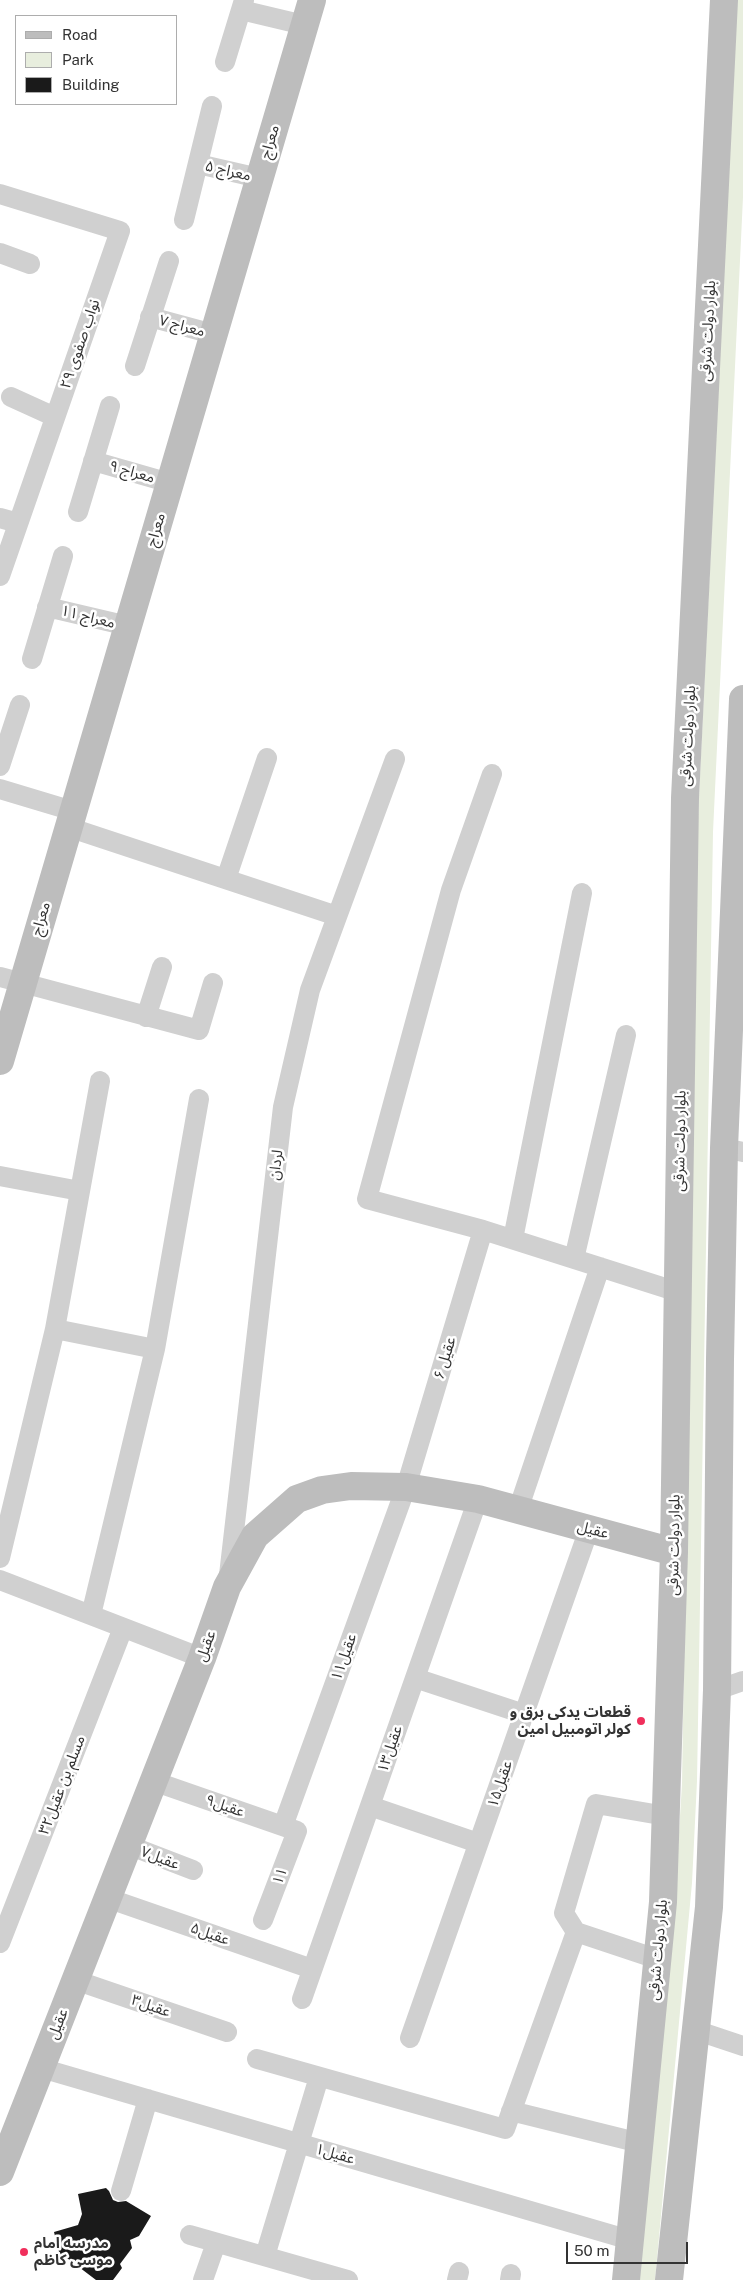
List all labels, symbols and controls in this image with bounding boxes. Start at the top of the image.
legend [15,15,178,105]
text: Road [62,26,98,43]
text: Park [62,51,94,68]
text: Building [62,76,120,93]
street label: معراج [257,123,283,161]
street label: معراج ۵ [203,157,253,185]
street label: بلوار دولت شرقی [696,280,720,382]
street label: نواب صفوی ۲۹ [56,297,104,391]
street label: معراج ۷ [157,311,207,341]
street label: معراج ۹ [107,457,157,487]
street label: معراج [143,511,169,549]
street label: معراج ۱۱ [59,602,117,632]
street label: بلوار دولت شرقی [676,685,700,787]
street label: معراج [28,900,54,938]
street label: بلوار دولت شرقی [670,1090,690,1192]
street label: لردان [265,1149,287,1181]
street label: عقیل ۶ [430,1334,460,1382]
street label: بلوار دولت شرقی [664,1494,684,1596]
street label: عقیل [575,1517,611,1543]
street label: عقیل [192,1628,220,1664]
street label: عقیل۱۱ [327,1631,361,1683]
place label: قطعات یدکی برق و کولر اتومبیل امین [510,1703,631,1738]
marker: قطعات یدکی برق و کولر اتومبیل امین [635,1715,647,1727]
street label: عقیل۱۳ [374,1723,406,1775]
street label: مسلم بن عقیل۳۲ [35,1733,89,1837]
street label: عقیل۱۵ [484,1758,516,1810]
street label: عقیل۹ [203,1791,247,1821]
street label: عقیل۷ [138,1842,182,1874]
street label: ۱۱ [269,1865,291,1887]
street label: بلوار دولت شرقی [645,1899,671,2001]
street label: عقیل۵ [188,1919,232,1949]
street label: عقیل۳ [129,1991,173,2021]
street label: عقیل [44,2006,72,2042]
street label: عقیل۱ [313,2140,357,2168]
scale bar [568,2232,690,2264]
place label: مدرسه امام موسی کاظم [34,2234,113,2269]
text: 50 m [574,2242,609,2259]
marker: مدرسه امام موسی کاظم [18,2246,30,2258]

